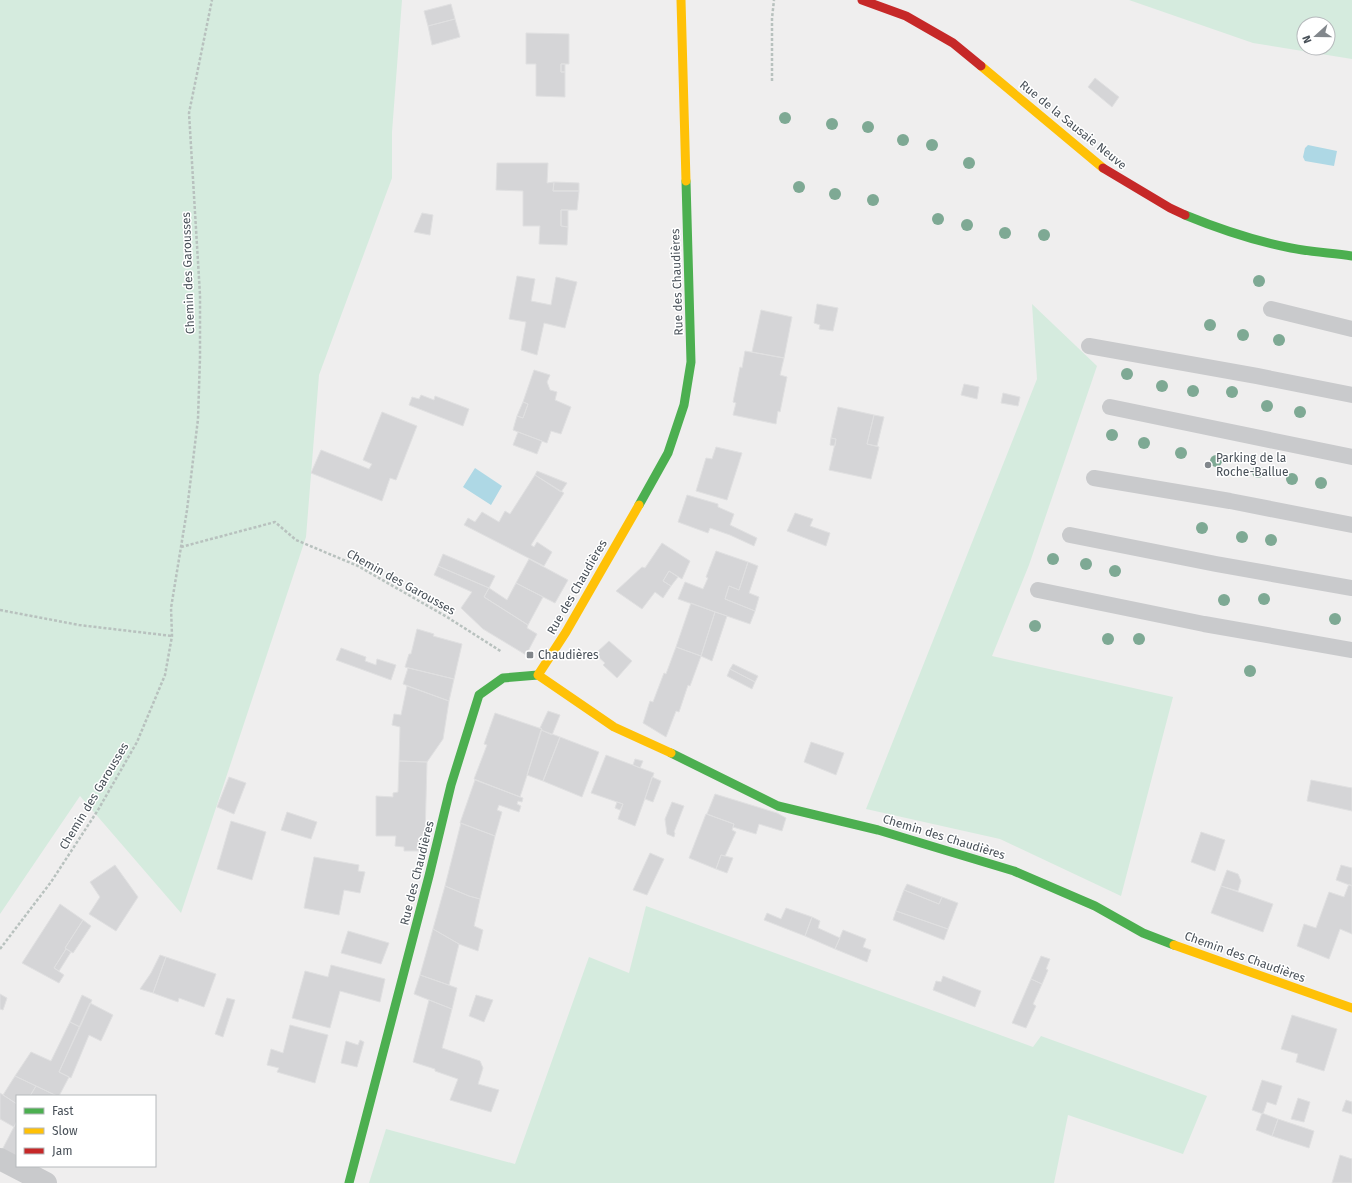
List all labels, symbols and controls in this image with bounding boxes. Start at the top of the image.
north arrow [1296,16,1336,56]
text: N [1300,34,1315,45]
street label: Rue de la Sausaie Neuve [1017,78,1129,172]
street label: Chemin des Garousses [179,211,197,334]
street label: Rue des Chaudières [668,228,686,336]
place label: Parking de la Roche-Ballue [1216,451,1289,479]
marker: Parking de la Roche-Ballue [1203,460,1213,470]
street label: Rue des Chaudières [544,537,610,637]
street label: Chemin des Garousses [344,546,458,618]
place label: Chaudières [538,648,599,662]
marker: Chaudières [525,650,535,660]
street label: Chemin des Garousses [57,740,132,852]
street label: Chemin des Chaudières [881,812,1007,862]
street label: Rue des Chaudières [397,819,437,927]
street label: Chemin des Chaudières [1183,929,1308,985]
legend [16,1095,156,1167]
text: Fast [52,1104,74,1118]
text: Slow [52,1124,78,1138]
text: Jam [52,1144,72,1158]

